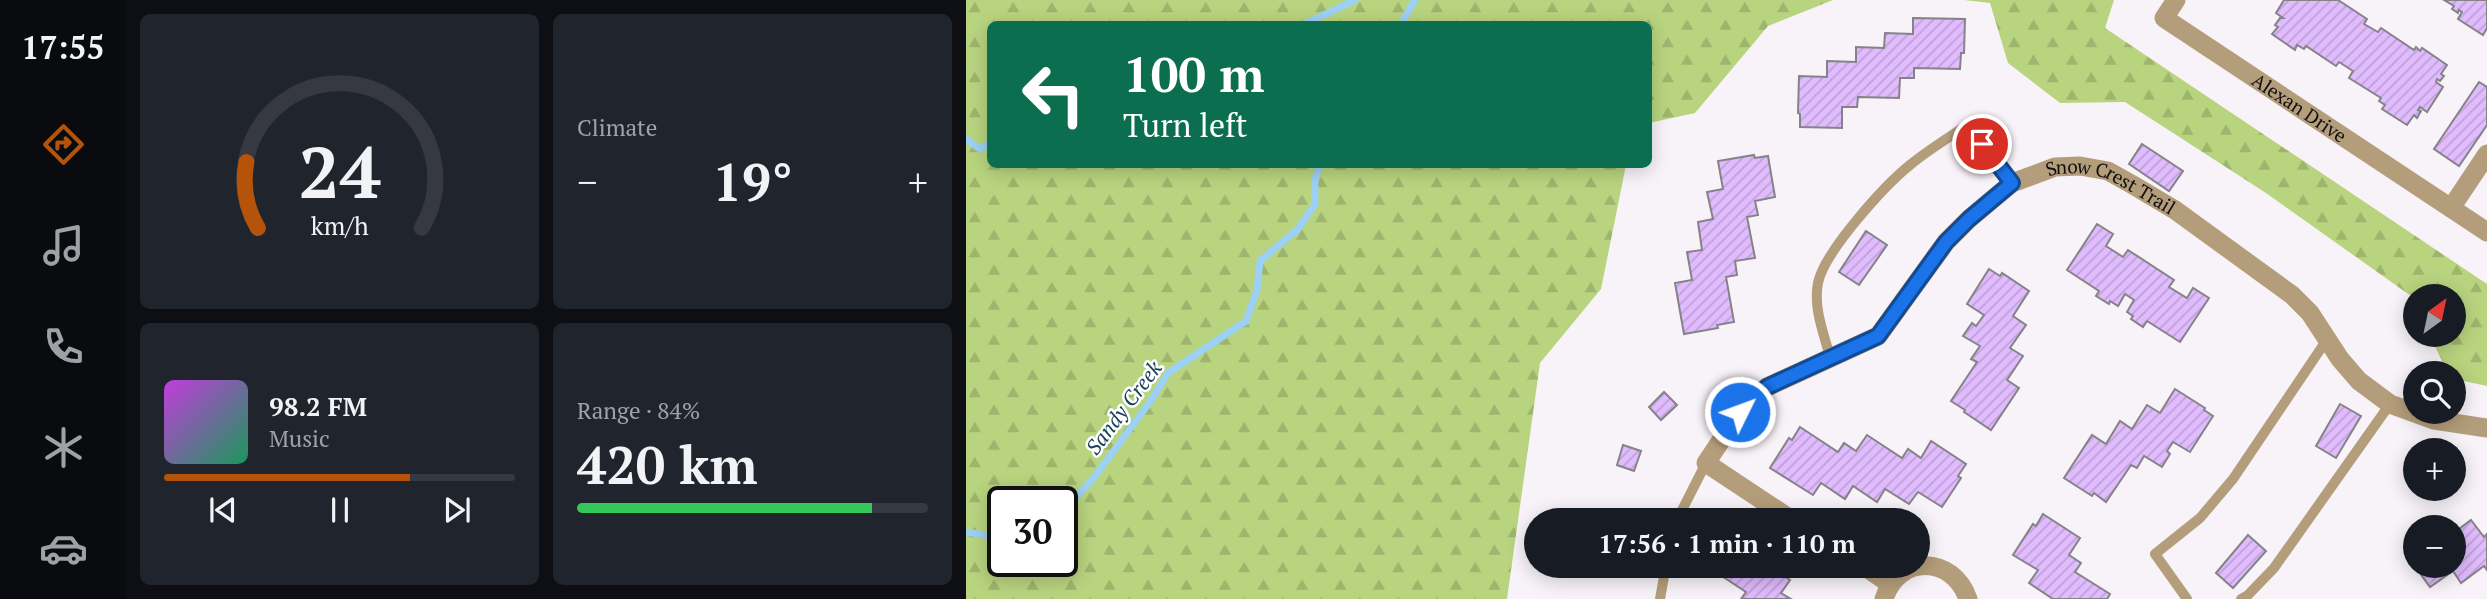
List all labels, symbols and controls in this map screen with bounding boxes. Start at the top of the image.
text: 17:55 [21,26,105,68]
text: 100 m [1123,41,1265,106]
icon: left [1008,49,1099,140]
street label: Alexan Drive [2247,67,2352,148]
text: Turn left [1123,104,1247,146]
text: Climate [577,112,657,143]
pin [1952,114,2012,174]
icon: directions [39,120,88,169]
text: 24 [298,122,381,219]
icon: arrive [1963,125,2001,163]
text: 19° [712,147,793,216]
street label: Snow Crest Trail [2042,153,2180,220]
text: − [577,157,597,207]
text: + [908,157,928,207]
text: km/h [311,208,369,241]
icon: music [39,221,88,270]
north arrow [2403,284,2466,346]
map controls [2403,284,2466,578]
icon: phone [39,322,88,371]
water label: Sandy Creek [1079,354,1168,460]
button: search [2403,361,2466,424]
position arrow [1703,375,1777,449]
text: 98.2 FM [269,389,367,423]
text: Range · 84% [577,395,700,426]
icon: climate [39,423,88,472]
text: Music [269,423,330,454]
text: 420 km [577,430,758,499]
button: + [2403,438,2466,501]
speed limit sign: 30 [987,486,1078,577]
icon: previous [204,491,242,529]
icon: pause [321,491,359,529]
icon: next [438,491,476,529]
button: − [2403,515,2466,578]
icon: car [39,524,88,573]
text: 17:56 · 1 min · 110 m [1598,526,1856,560]

